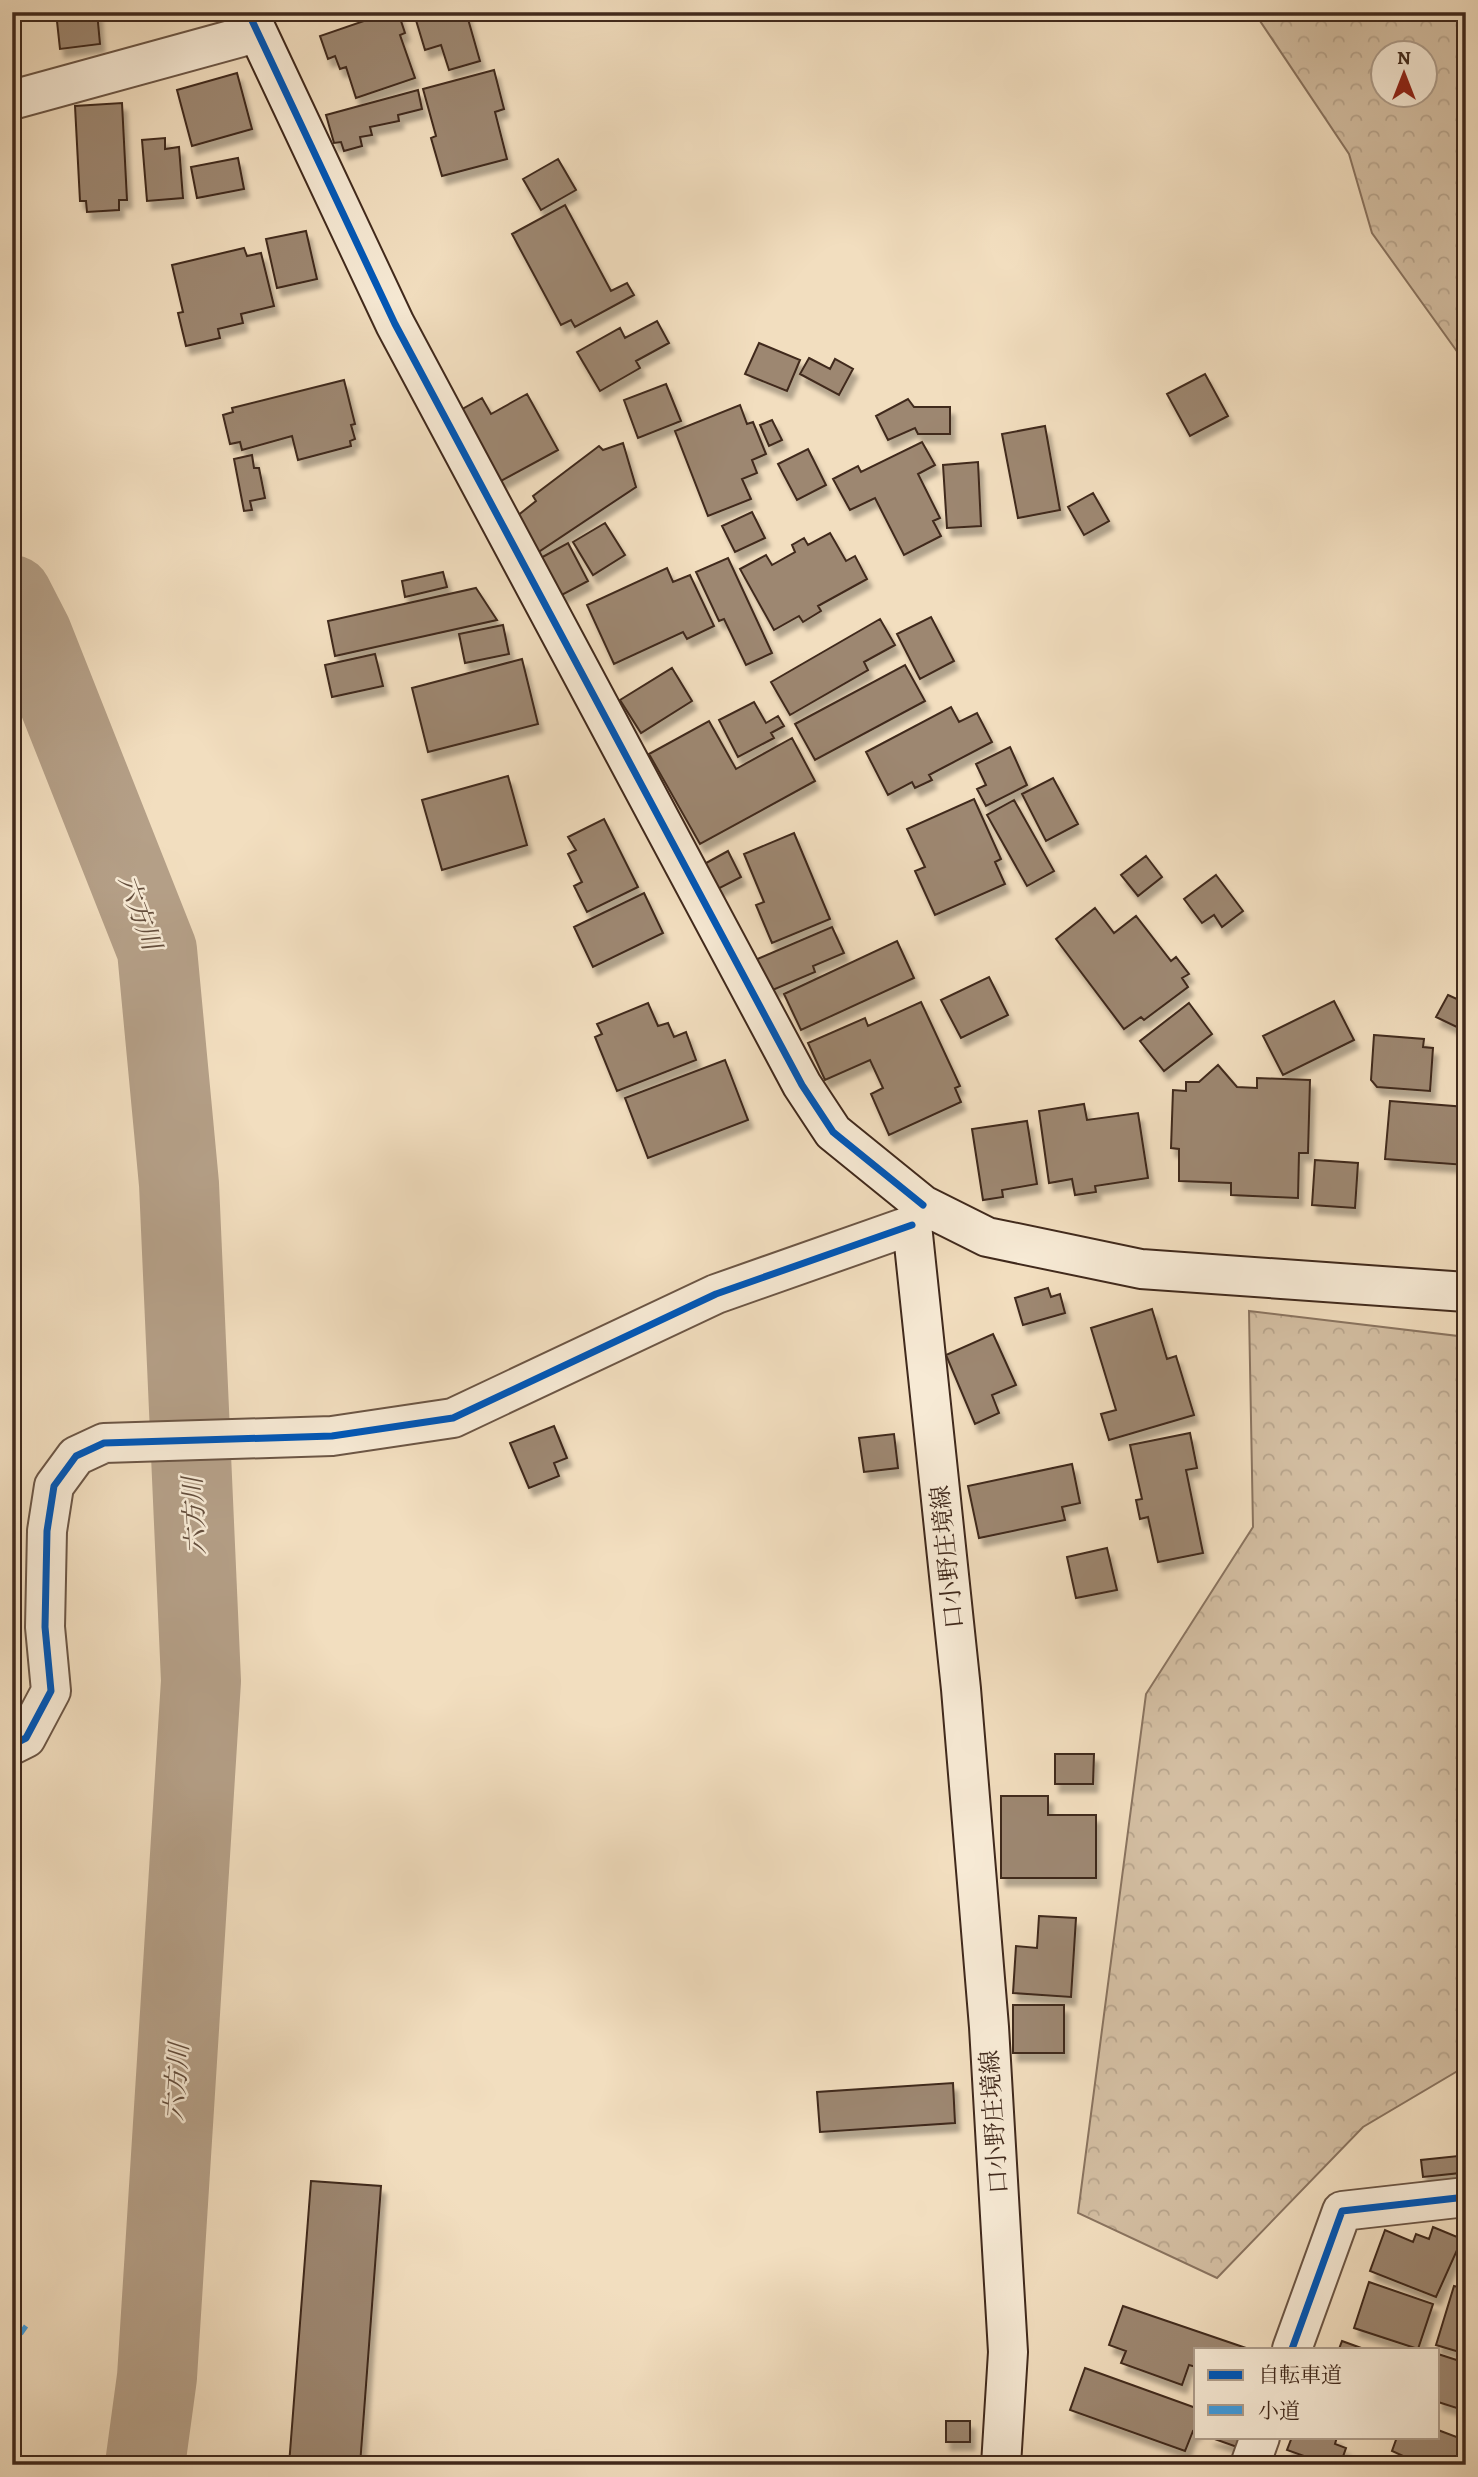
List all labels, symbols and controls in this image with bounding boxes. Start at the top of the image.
north arrow [1370,38,1440,108]
text: N [1397,45,1411,71]
water label: 六方川 [110,870,170,958]
water label: 六方川 [175,1473,214,1556]
street label: 口小野庄境線 [924,1484,970,1630]
water label: 六方川 [156,2039,197,2122]
street label: 口小野庄境線 [973,2049,1015,2195]
legend [1194,2348,1440,2438]
text: 自転車道 [1258,2361,1342,2389]
text: 小道 [1258,2397,1300,2425]

